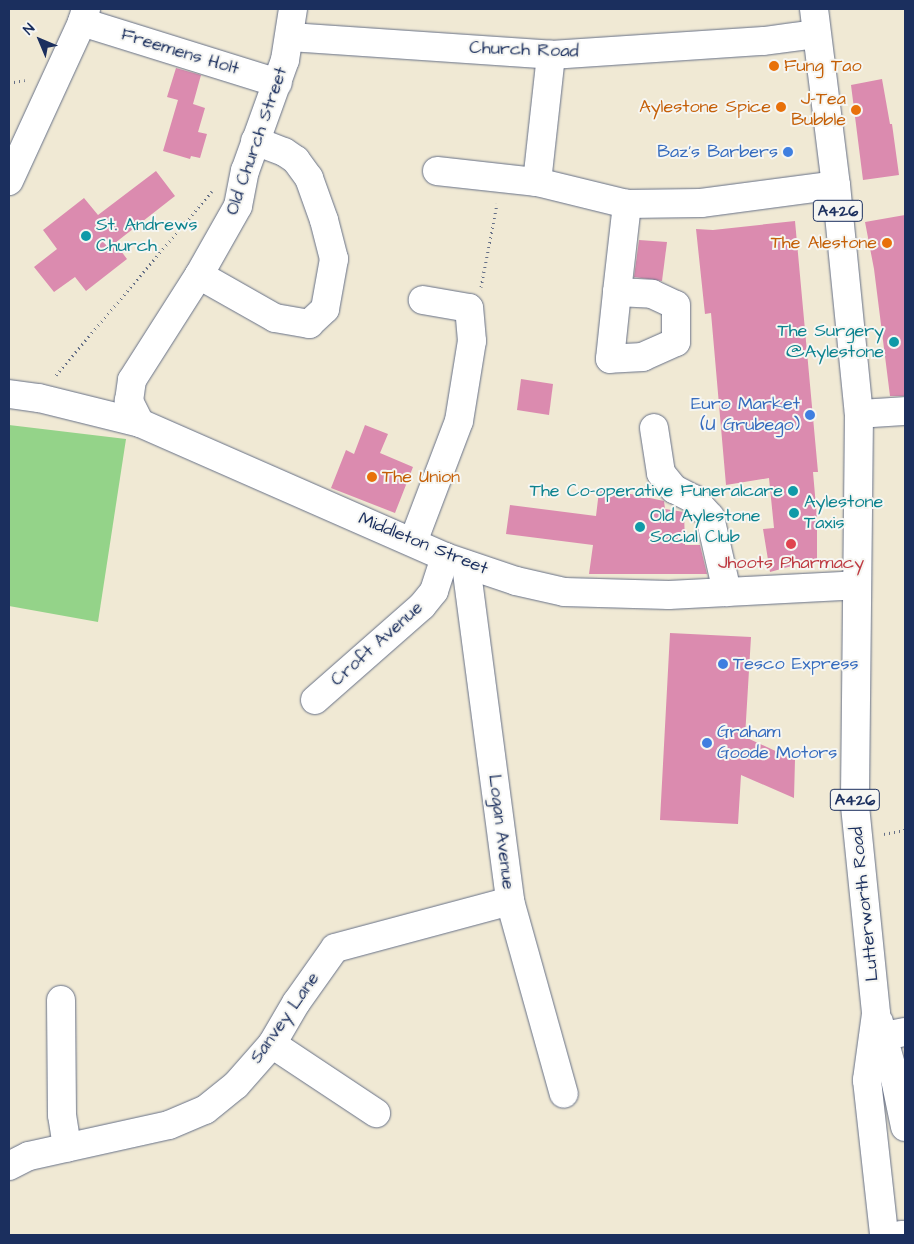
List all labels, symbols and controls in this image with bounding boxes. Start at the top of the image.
north arrow [15,15,65,65]
text: N [19,19,40,40]
street label: Freemens Holt [119,24,241,80]
street label: Church Road [469,37,579,63]
place label: Fung Tao [784,55,862,77]
marker: Fung Tao [768,60,780,72]
street label: Old Church Street [222,64,292,218]
place label: J-Tea Bubble [791,89,846,132]
place label: Aylestone Spice [639,96,771,118]
marker: Aylestone Spice [775,101,787,113]
marker: J-Tea Bubble [850,104,862,116]
place label: Baz's Barbers [657,141,778,163]
marker: Baz's Barbers [782,146,794,158]
road number: A426 [812,198,864,225]
place label: St. Andrews Church [96,215,198,258]
marker: St. Andrews Church [80,230,92,242]
place label: The Alestone [771,232,877,254]
marker: The Alestone [881,237,893,249]
place label: The Surgery @Aylestone [777,321,884,364]
marker: The Surgery @Aylestone [888,336,900,348]
place label: Euro Market (U Grubego) [691,394,800,436]
marker: Euro Market (U Grubego) [804,409,816,421]
place label: The Union [382,466,460,488]
marker: The Union [366,471,378,483]
place label: The Co-operative Funeralcare [530,480,783,502]
marker: The Co-operative Funeralcare [787,485,799,497]
place label: Aylestone Taxis [804,492,883,534]
place label: Old Aylestone Social Club [650,506,760,548]
marker: Aylestone Taxis [788,507,800,519]
street label: Middleton Street [355,508,491,580]
marker: Old Aylestone Social Club [634,521,646,533]
marker: Jhoots Pharmacy [785,538,797,550]
place label: Jhoots Pharmacy [718,552,864,574]
street label: Croft Avenue [327,597,427,691]
place label: Tesco Express [733,653,859,675]
marker: Tesco Express [717,658,729,670]
place label: Graham Goode Motors [717,722,837,764]
marker: Graham Goode Motors [701,737,713,749]
street label: Logan Avenue [483,773,519,891]
road number: A426 [829,786,881,814]
street label: Lutterworth Road [846,826,884,982]
street label: Sanvey Lane [246,968,324,1068]

